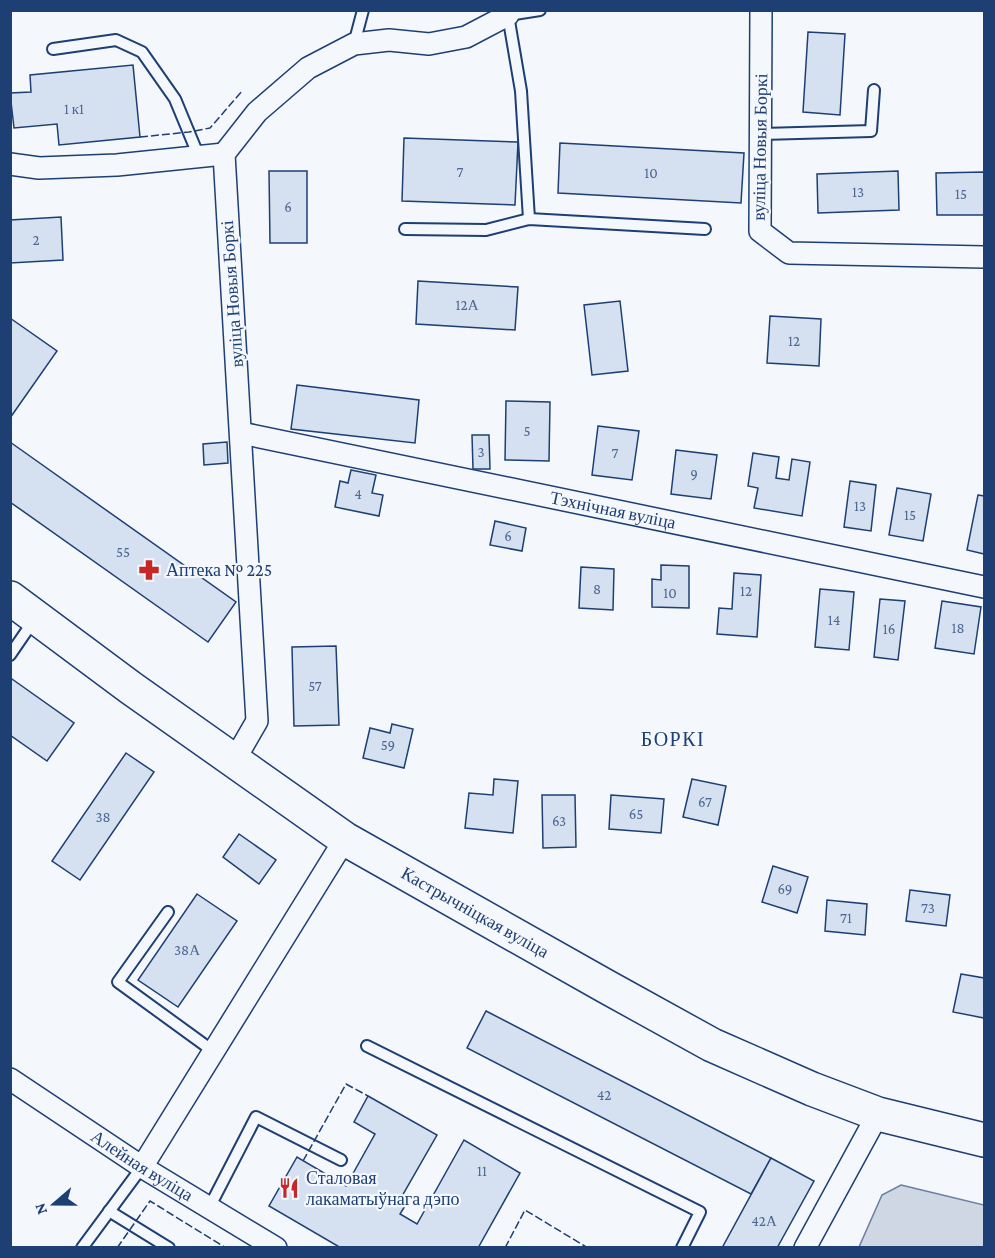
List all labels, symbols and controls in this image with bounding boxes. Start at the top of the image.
street label: вуліца Новыя Боркі [749,73,771,221]
house number: 1 к1 [64,101,84,117]
house number: 7 [457,164,464,180]
house number: 10 [644,165,658,181]
house number: 13 [852,184,864,200]
house number: 15 [955,186,967,202]
house number: 6 [284,199,292,215]
street label: вуліца Новыя Боркі [217,220,247,368]
house number: 2 [32,232,40,248]
house number: 12А [456,297,479,313]
house number: 12 [788,333,800,349]
house number: 5 [523,423,531,439]
house number: 3 [477,444,485,460]
house number: 7 [612,445,619,461]
house number: 9 [690,466,698,482]
house number: 4 [354,486,362,502]
street label: Тэхнічная вуліца [548,487,678,533]
house number: 13 [854,498,866,514]
house number: 15 [904,507,916,523]
house number: 6 [504,528,512,544]
house number: 55 [116,544,130,560]
pharmacy icon: Аптека № 225 [137,558,161,582]
place label: Аптека № 225 [166,560,272,580]
house number: 8 [593,581,601,597]
house number: 12 [740,583,752,599]
house number: 10 [663,585,677,601]
house number: 14 [828,612,840,628]
house number: 18 [951,620,965,636]
house number: 16 [883,621,895,637]
house number: 57 [308,678,322,694]
district label: БОРКІ [641,728,705,750]
house number: 59 [381,737,395,753]
house number: 67 [698,794,712,810]
house number: 65 [629,806,643,822]
house number: 38 [95,809,111,825]
house number: 63 [552,813,566,829]
street label: Кастрычніцкая вуліца [398,863,552,962]
house number: 69 [778,881,792,897]
house number: 73 [921,900,935,916]
house number: 71 [840,910,852,926]
house number: 38А [174,942,200,958]
house number: 42 [597,1087,611,1103]
street label: Алейная вуліца [87,1126,197,1205]
house number: 11 [477,1163,487,1179]
place label: Сталовая лакаматыўнага дэпо [306,1168,460,1209]
north arrow [24,1174,84,1234]
restaurant icon: Сталовая лакаматыўнага дэпо [277,1176,301,1200]
text: N [30,1201,50,1217]
house number: 42А [751,1213,777,1229]

